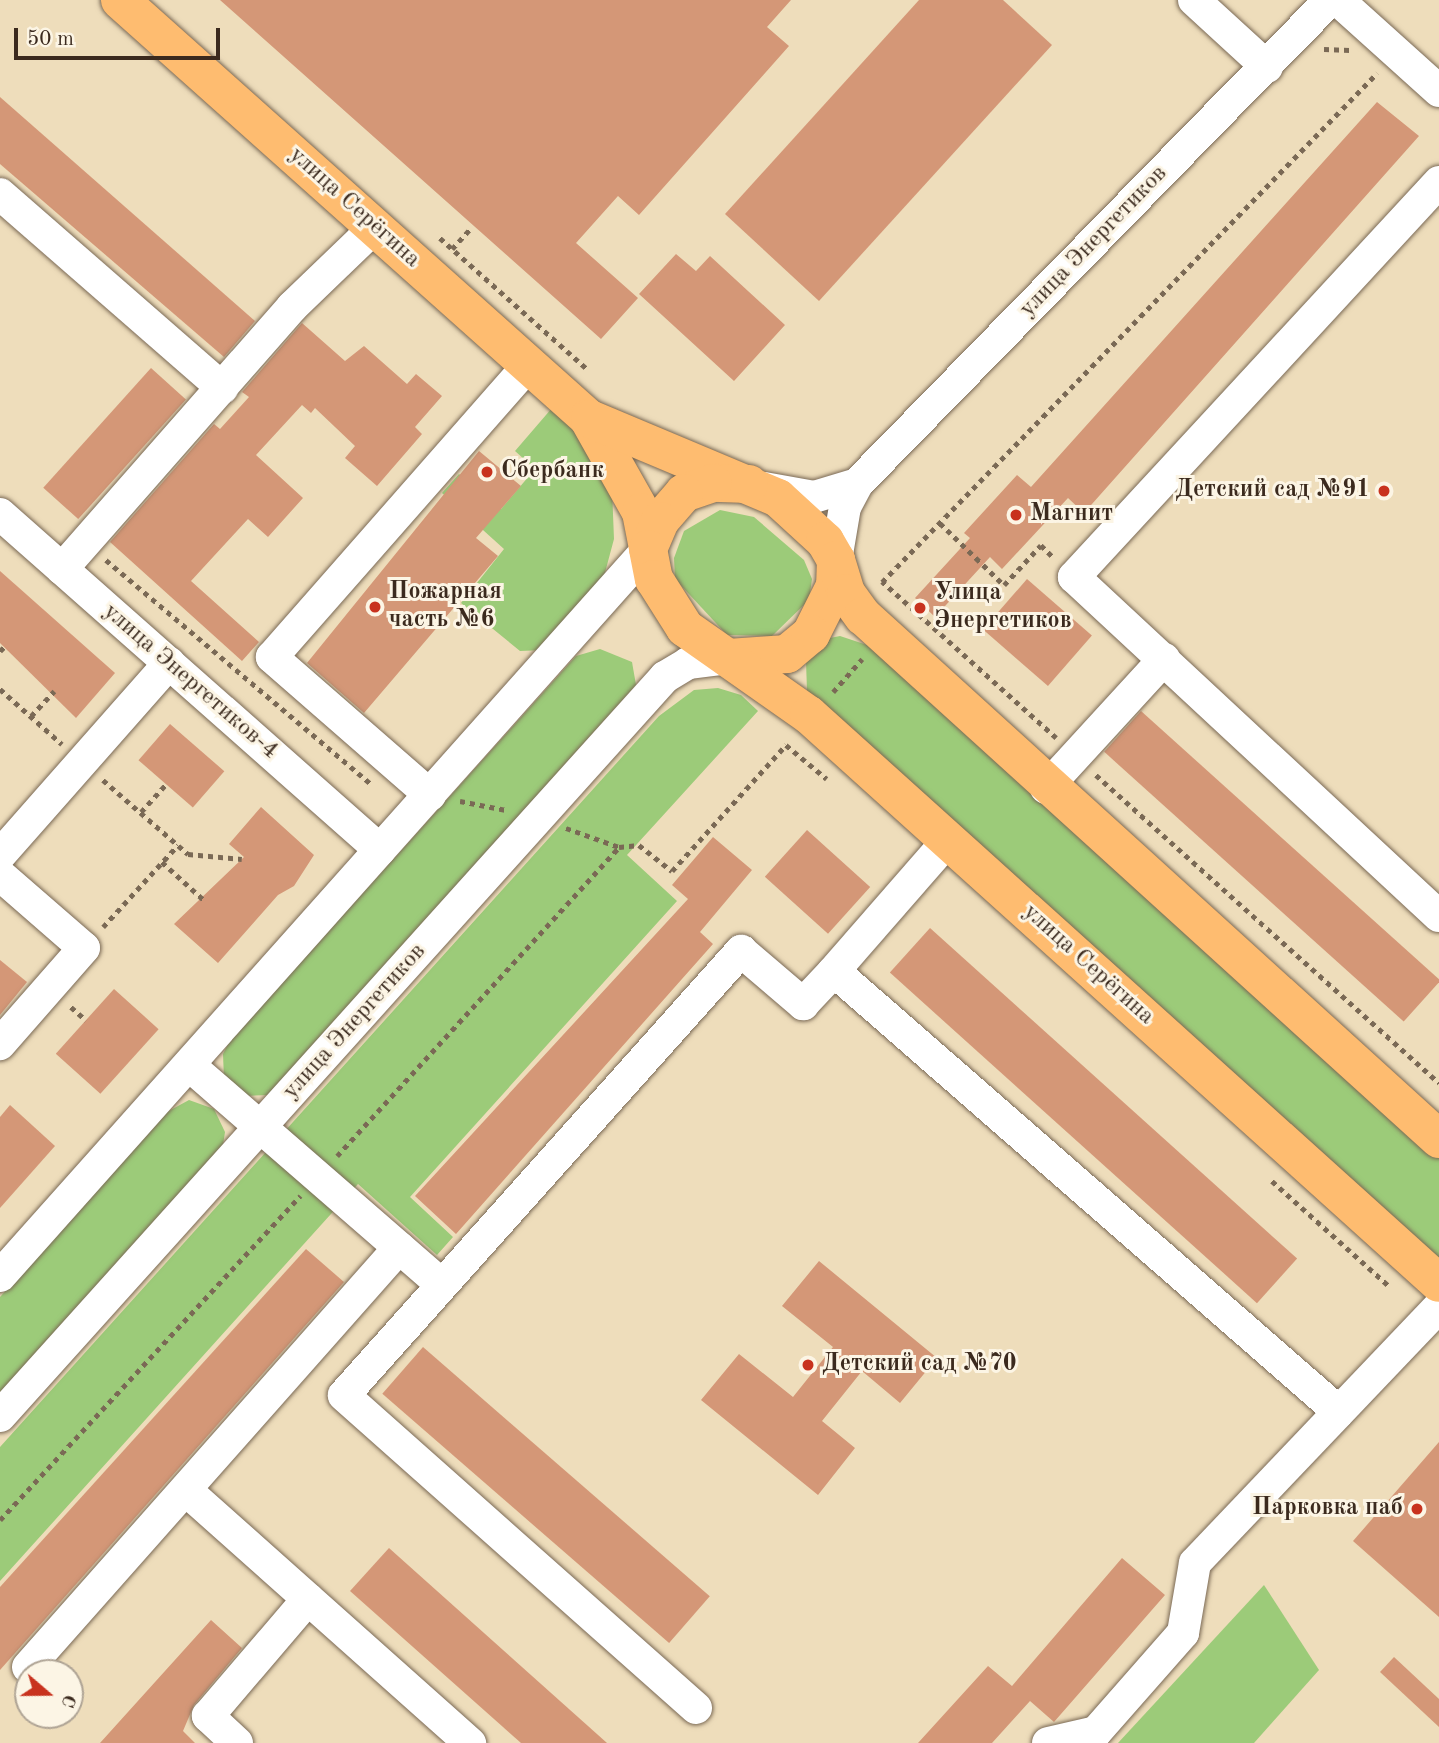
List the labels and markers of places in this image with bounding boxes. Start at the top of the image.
place label: Сбербанк [501,458,604,486]
marker: Сбербанк [479,464,495,480]
place label: Детский сад №91 [1175,477,1370,505]
marker: Детский сад №91 [1376,483,1392,499]
place label: Магнит [1030,501,1113,529]
marker: Магнит [1008,507,1024,523]
place label: Пожарная часть №6 [389,579,502,635]
place label: Улица Энергетиков [934,580,1072,636]
marker: Пожарная часть №6 [367,599,383,615]
marker: Улица Энергетиков [912,600,928,616]
place label: Детский сад №70 [822,1351,1017,1379]
marker: Детский сад №70 [800,1357,816,1373]
place label: Парковка паб [1252,1495,1403,1523]
marker: Парковка паб [1409,1501,1425,1517]

